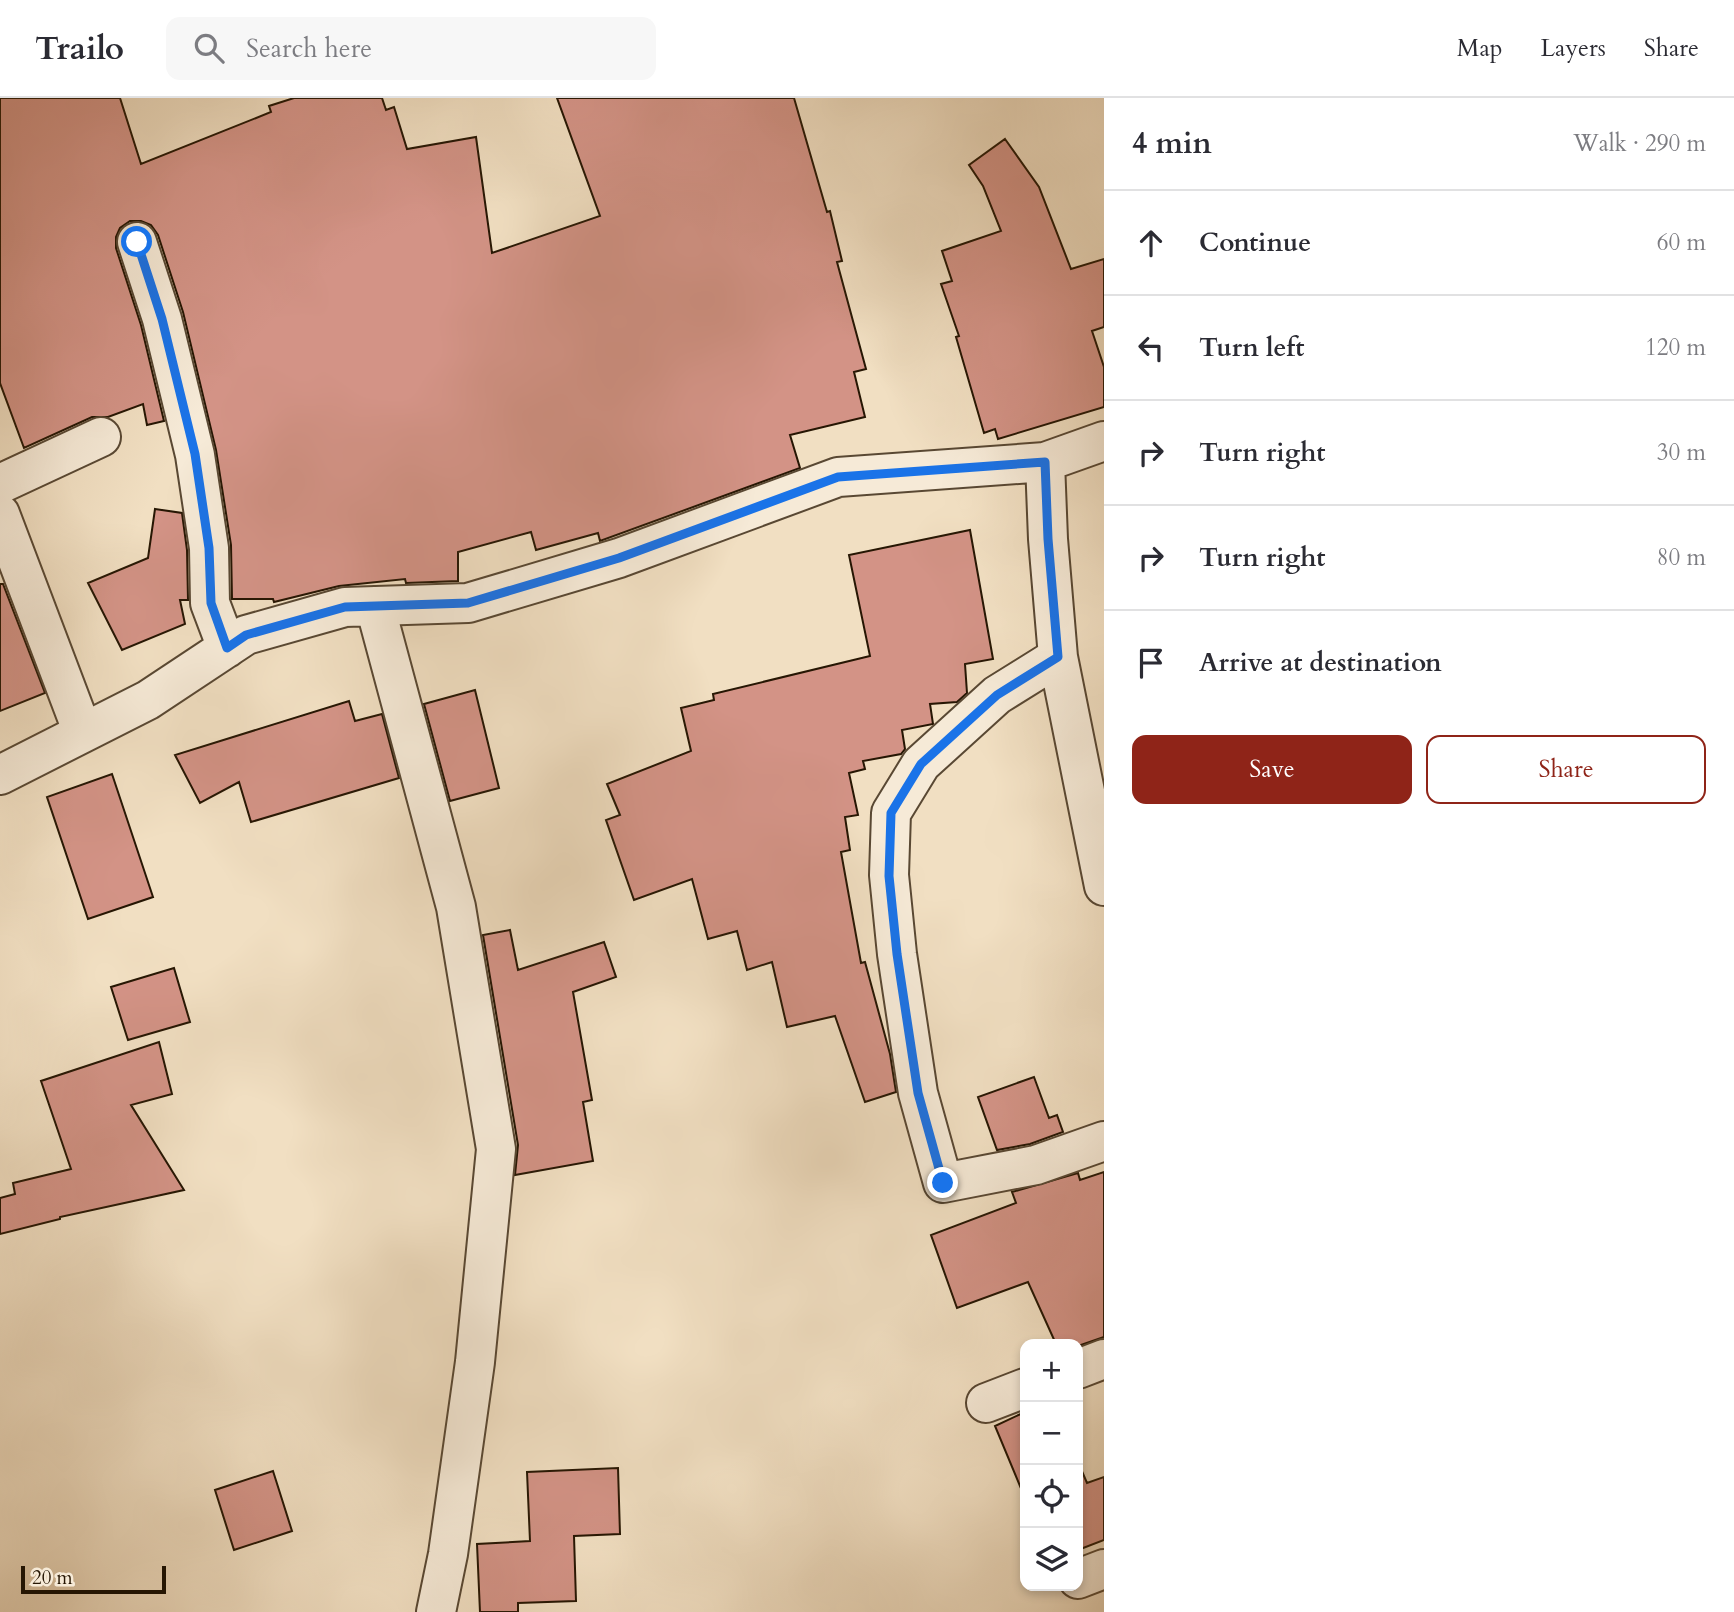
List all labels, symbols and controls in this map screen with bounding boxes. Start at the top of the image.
search box [166,17,656,80]
text: Trailo [35,26,124,71]
icon: search [190,29,228,67]
text: Search here [246,31,372,66]
text: Map [1457,32,1503,65]
text: Layers [1541,32,1606,65]
text: Share [1644,32,1699,65]
text: 4 min [1132,123,1212,164]
text: Walk · 290 m [1573,128,1706,159]
icon: ahead [1132,224,1170,262]
text: Continue [1199,225,1311,260]
route start [121,226,152,257]
text: 60 m [1657,227,1706,258]
icon: left [1132,329,1170,367]
text: Turn left [1199,330,1304,365]
text: 120 m [1645,332,1706,363]
icon: right [1132,434,1170,472]
text: Turn right [1199,435,1326,470]
text: 30 m [1657,437,1706,468]
icon: right [1132,539,1170,577]
text: Turn right [1199,540,1326,575]
text: 80 m [1657,542,1706,573]
icon: arrive [1132,644,1170,682]
text: Arrive at destination [1199,645,1442,680]
button: Save [1132,735,1412,804]
button: Share [1426,735,1706,804]
route end [927,1167,958,1198]
map controls [1020,1339,1083,1591]
button: + [1020,1339,1083,1402]
button: − [1020,1402,1083,1465]
button: locate [1020,1465,1083,1528]
button: layers [1020,1528,1083,1591]
scale bar [21,1563,166,1595]
text: 20 m [32,1565,73,1591]

